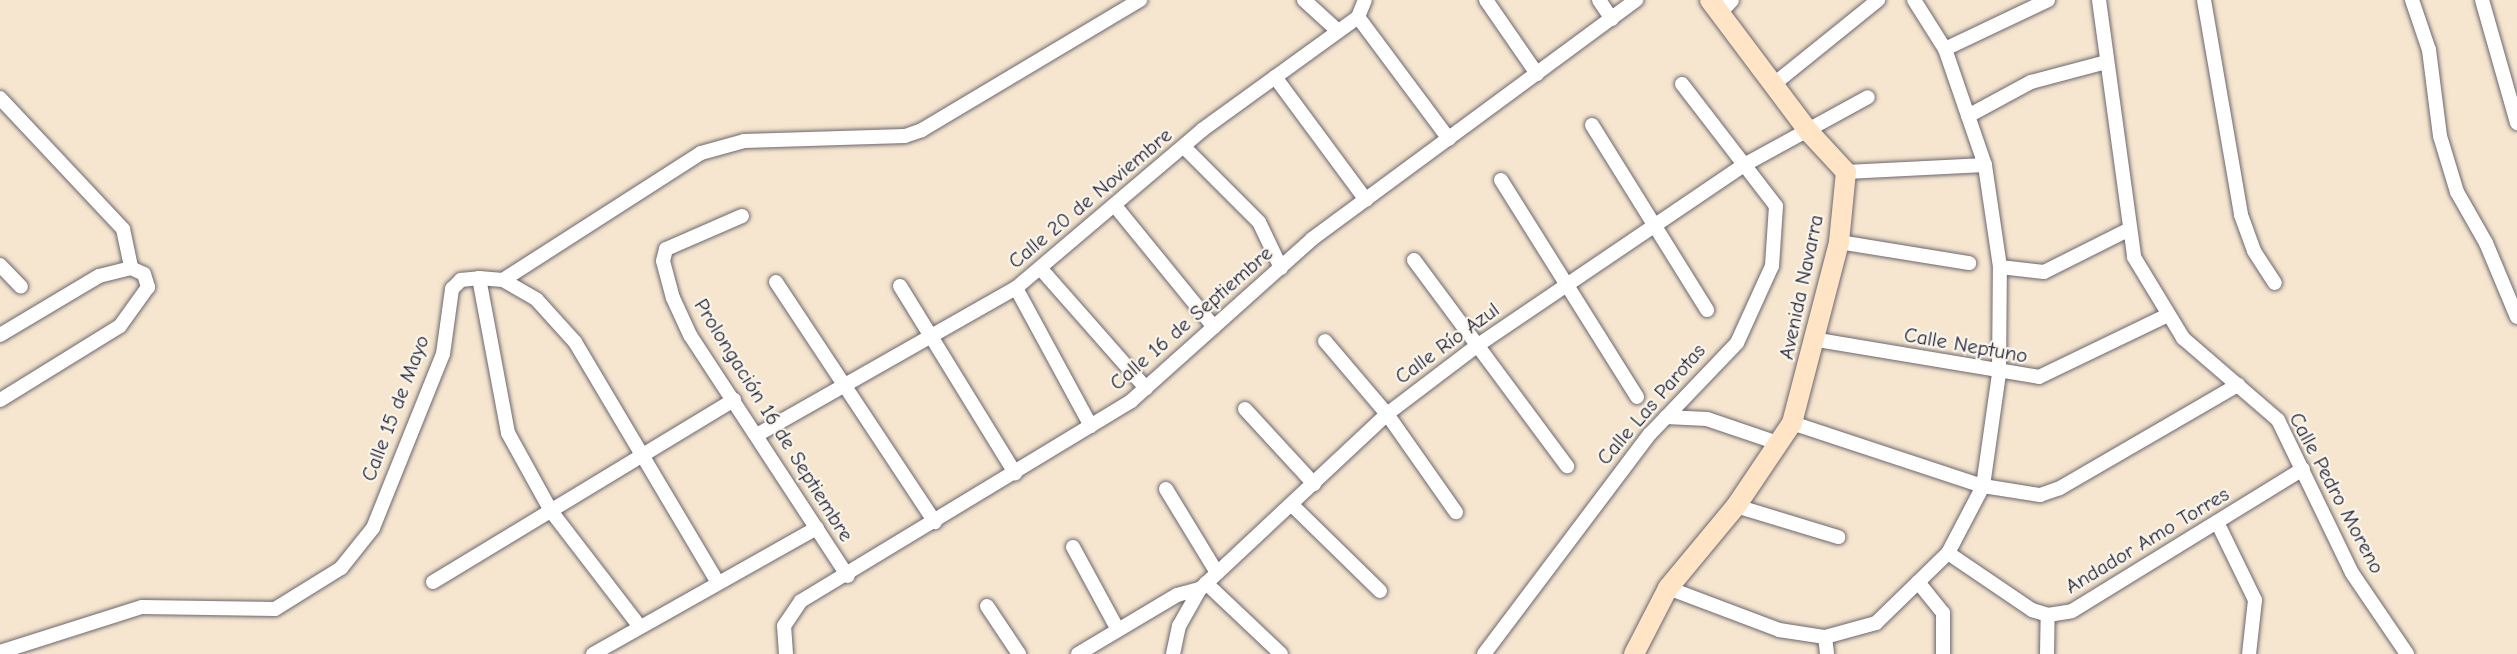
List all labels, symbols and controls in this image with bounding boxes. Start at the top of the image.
street label: Calle 20 de Noviembre [1003,122,1177,274]
street label: Avenida Navarra [1773,212,1829,362]
street label: Calle 16 de Septiembre [1105,241,1277,395]
street label: Prolongación 16 de Septiembre [689,294,859,546]
street label: Calle Río Azul [1390,297,1504,389]
street label: Calle Neptuno [1902,322,2030,368]
street label: Calle 15 de Mayo [356,331,434,485]
street label: Calle Las Parotas [1591,338,1711,470]
street label: Calle Pedro Moreno [2284,408,2390,578]
street label: Andador Amo Torres [2060,481,2234,599]

